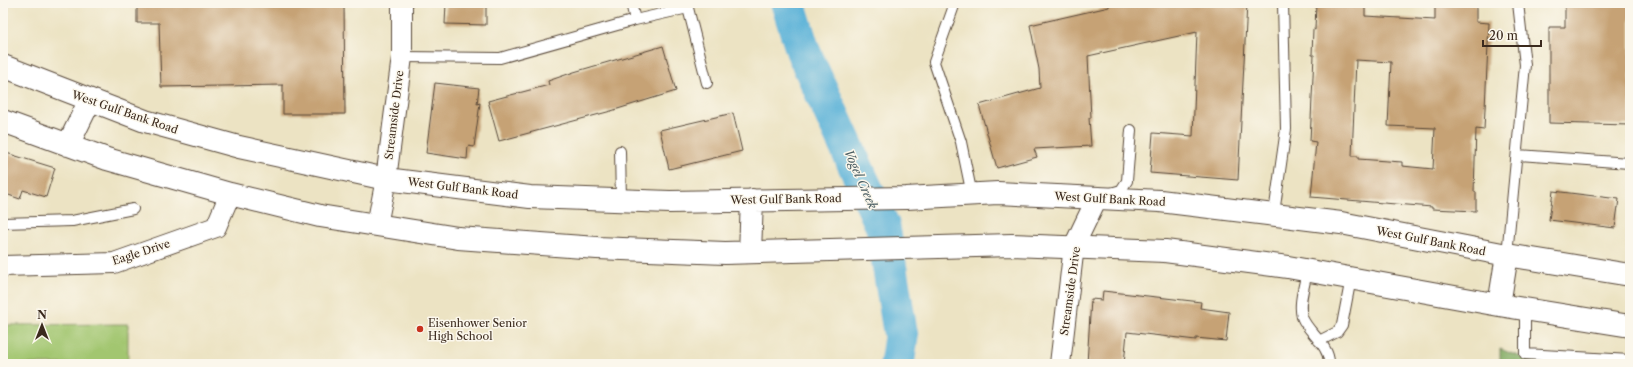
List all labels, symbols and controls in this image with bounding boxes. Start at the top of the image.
scale bar [1483,22,1541,48]
text: 20 m [1489,28,1518,43]
street label: Streamside Drive [382,70,406,160]
street label: West Gulf Bank Road [69,87,180,137]
water label: Vogel Creek [841,147,881,212]
street label: West Gulf Bank Road [406,174,519,202]
street label: West Gulf Bank Road [1053,189,1166,209]
street label: West Gulf Bank Road [729,191,842,207]
street label: West Gulf Bank Road [1374,223,1487,259]
street label: Eagle Drive [110,236,172,268]
street label: Streamside Drive [1057,246,1083,336]
north arrow [22,305,62,345]
text: N [37,308,47,322]
place label: Eisenhower Senior High School [428,316,527,343]
marker: Eisenhower Senior High School [415,324,425,334]

